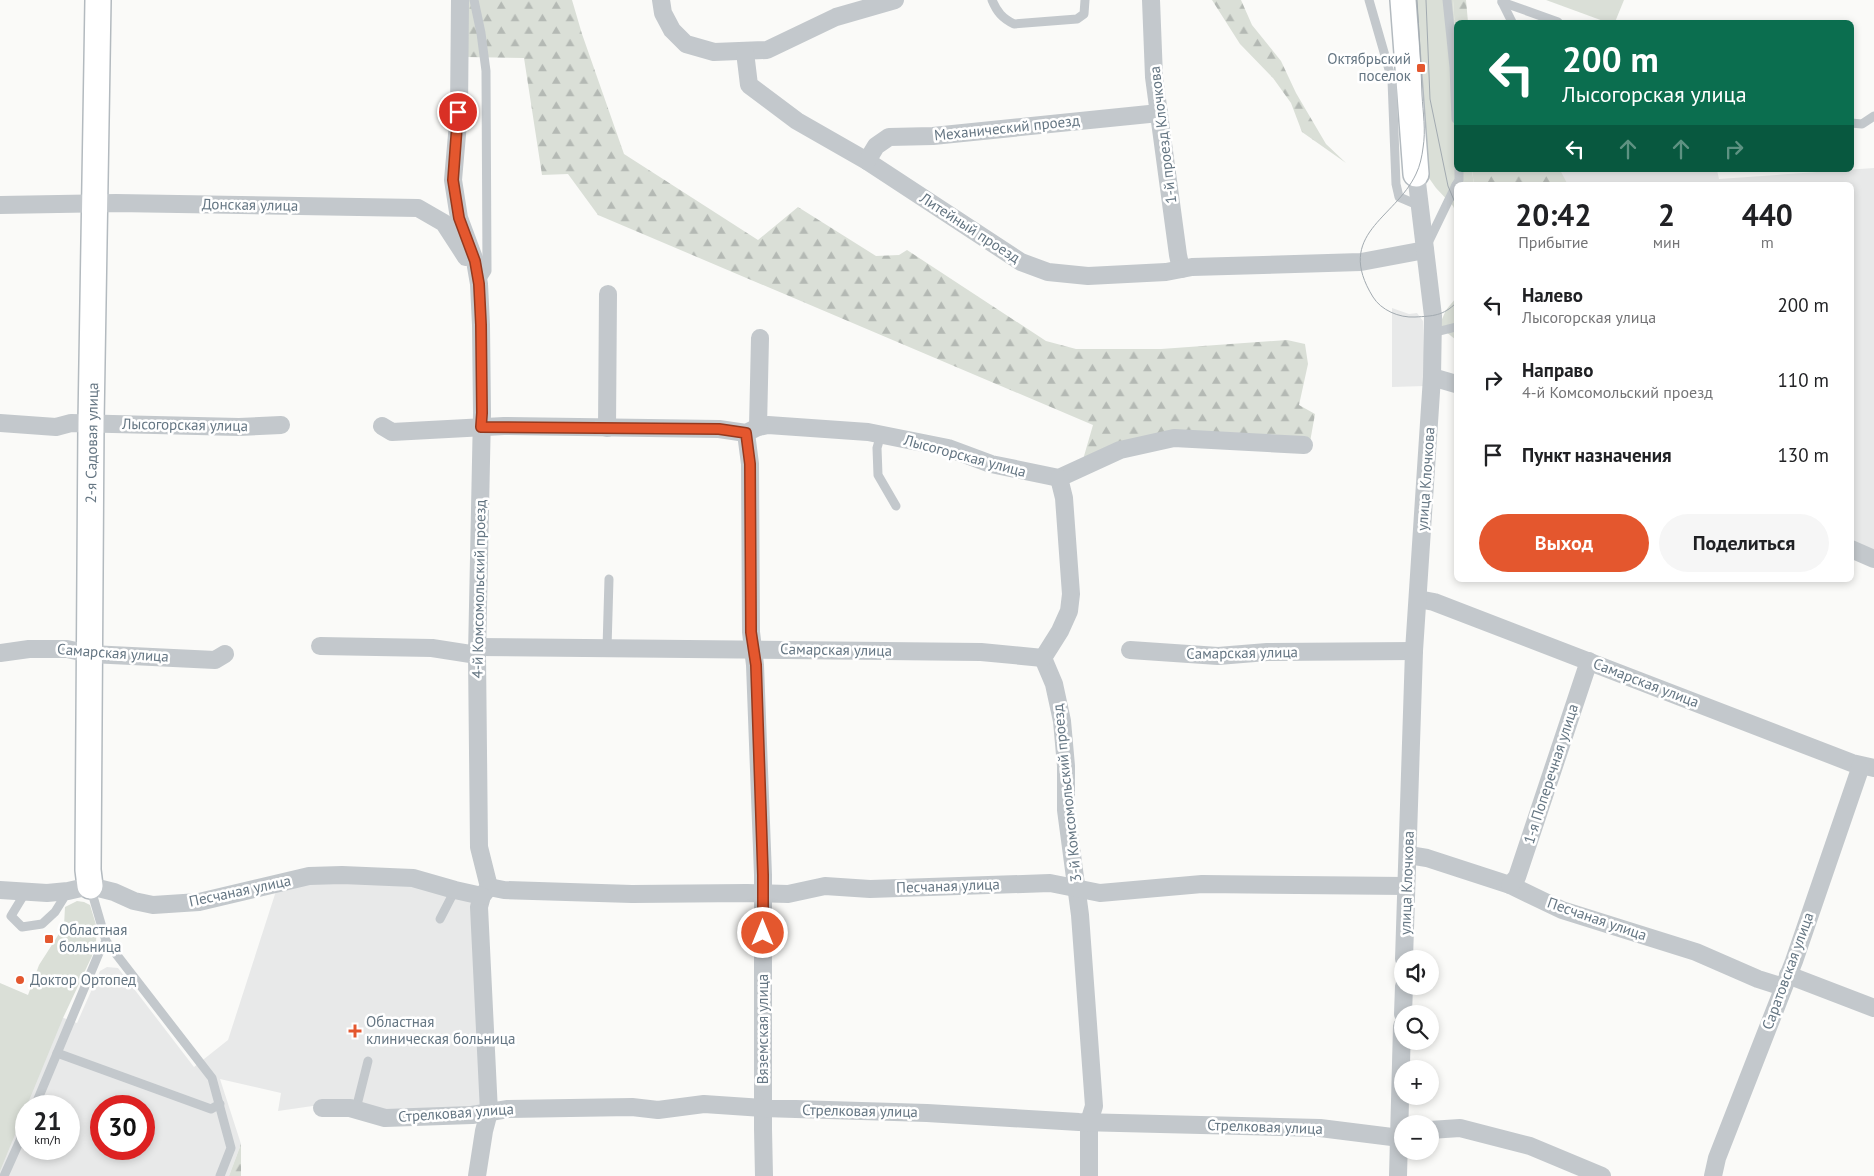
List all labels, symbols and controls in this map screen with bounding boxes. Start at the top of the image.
text: 200 m [1562,36,1659,82]
icon: left [1479,40,1544,105]
place label: Октябрьский поселок [1327,49,1412,85]
marker: Октябрьский поселок [1415,62,1427,74]
street label: 1-й проезд Клочкова [1145,65,1180,205]
text: Лысогорская улица [1562,80,1747,108]
pin [437,91,479,133]
icon: arrive [444,98,472,126]
street label: Механический проезд [933,110,1081,145]
icon: left [1561,135,1589,163]
icon: ahead [1614,135,1642,163]
icon: ahead [1667,135,1695,163]
icon: right [1720,135,1748,163]
street label: Литейный проезд [916,188,1024,267]
street label: Донская улица [202,194,298,215]
text: 20:42 [1515,195,1591,234]
text: 2 [1658,195,1675,234]
text: 440 [1742,195,1793,234]
text: Прибытие [1518,232,1589,252]
text: мин [1653,232,1680,252]
text: m [1761,232,1774,252]
text: Налево [1522,283,1583,307]
icon: left [1479,291,1507,319]
text: 200 m [1777,293,1829,317]
text: Лысогорская улица [1522,307,1656,327]
text: Направо [1522,358,1593,382]
icon: right [1479,366,1507,394]
text: 110 m [1777,368,1829,392]
street label: 2-я Садовая улица [81,382,102,504]
text: 4-й Комсомольский проезд [1522,382,1713,402]
street label: Лысогорская улица [121,414,248,435]
street label: улица Клочкова [1412,426,1439,532]
street label: Лысогорская улица [901,430,1028,481]
icon: arrive [1479,441,1507,469]
text: Пункт назначения [1522,443,1672,467]
text: 130 m [1777,443,1829,467]
street label: 4-й Комсомольский проезд [467,499,490,679]
button: Выход [1479,514,1649,572]
button: Поделиться [1659,514,1829,572]
street label: Самарская улица [57,639,170,666]
street label: Самарская улица [780,639,892,660]
street label: Самарская улица [1186,642,1298,663]
street label: Самарская улица [1591,654,1702,711]
street label: 1-я Поперечная улица [1519,701,1582,846]
street label: 3-й Комсомольский проезд [1048,703,1085,883]
street label: улица Клочкова [1395,831,1418,935]
street label: Песчаная улица [187,870,293,911]
street label: Песчаная улица [896,874,1000,897]
street label: Песчаная улица [1545,893,1649,944]
position arrow [736,906,788,958]
street label: Саратовская улица [1757,910,1818,1032]
place label: Областная больница [59,920,127,956]
marker: Областная больница [43,933,55,945]
map controls [1394,950,1439,1160]
button: sound [1394,950,1439,995]
place label: Доктор Ортопед [30,970,136,989]
marker: Доктор Ортопед [14,974,26,986]
street label: Вяземская улица [753,974,772,1084]
button: search [1394,1005,1439,1050]
place label: Областная клиническая больница [366,1012,515,1048]
marker: Областная клиническая больница [348,1024,362,1038]
button: + [1394,1060,1439,1105]
speed limit sign: 30 [90,1095,155,1160]
street label: Стрелковая улица [398,1099,514,1126]
street label: Стрелковая улица [802,1100,918,1121]
text: 21 [33,1105,62,1137]
street label: Стрелковая улица [1207,1115,1323,1138]
button: − [1394,1115,1439,1160]
text: km/h [34,1132,61,1147]

